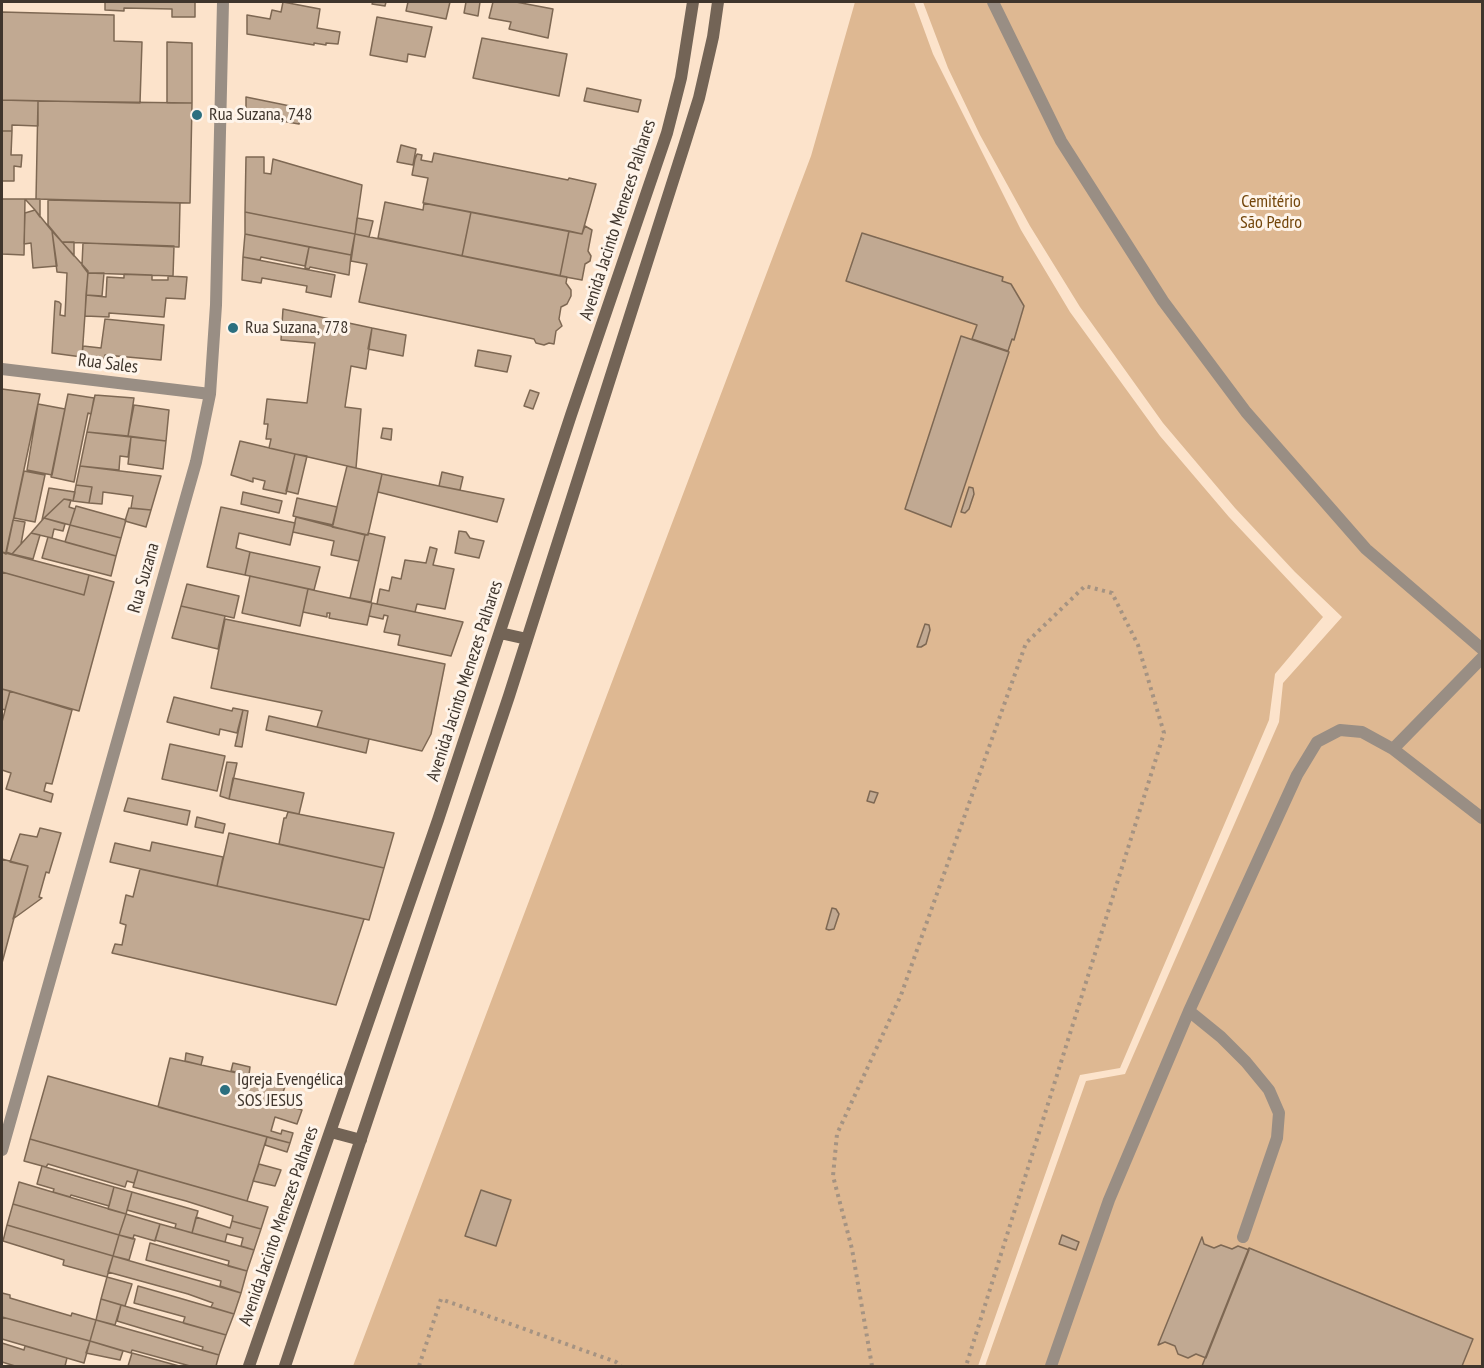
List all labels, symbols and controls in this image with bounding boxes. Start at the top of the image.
place label: Rua Suzana, 748 [209,104,312,126]
marker: Rua Suzana, 748 [190,108,204,122]
street label: Avenida Jacinto Menezes Palhares [575,117,661,323]
park label: Cemitério São Pedro [1240,191,1302,234]
place label: Rua Suzana, 778 [245,317,348,339]
marker: Rua Suzana, 778 [226,321,240,335]
street label: Rua Sales [77,350,139,378]
street label: Rua Suzana [124,541,164,615]
street label: Avenida Jacinto Menezes Palhares [422,578,508,784]
place label: Igreja Evengélica SOS JESUS [237,1069,343,1112]
marker: Igreja Evengélica SOS JESUS [218,1083,232,1097]
street label: Avenida Jacinto Menezes Palhares [235,1123,323,1329]

